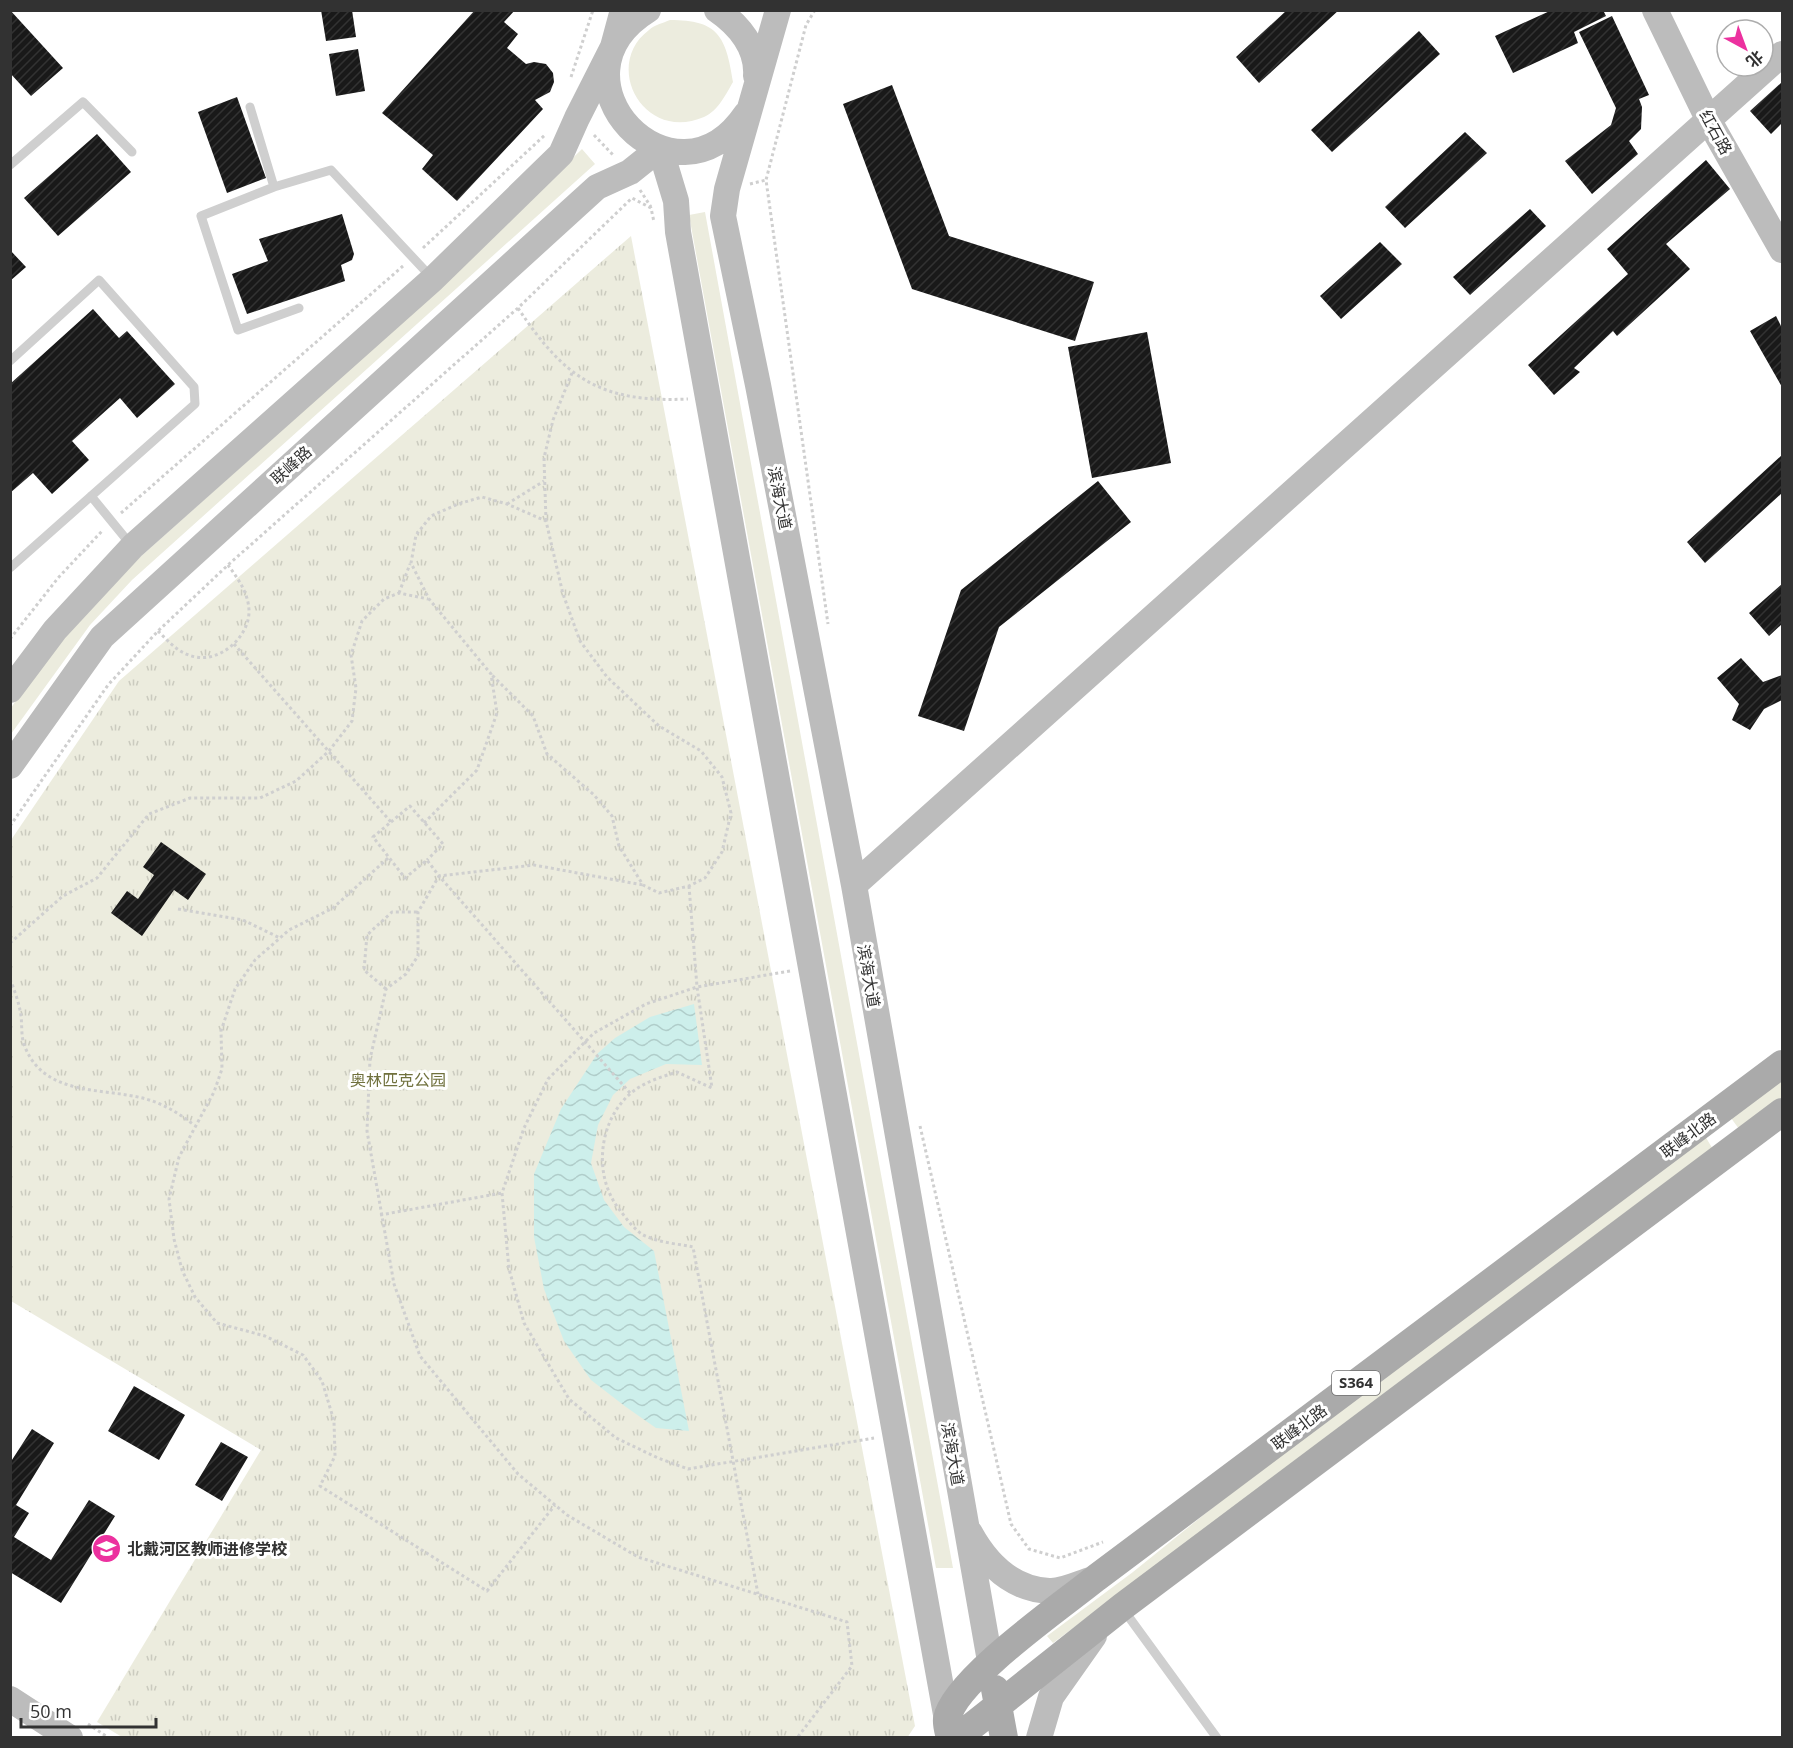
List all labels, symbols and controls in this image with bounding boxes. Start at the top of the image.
north arrow [1715,18,1775,78]
text: 北 [1742,46,1768,73]
street label: 红石路 [1695,106,1737,158]
street label: 联峰路 [266,441,316,489]
street label: 滨海大道 [763,464,797,532]
street label: 滨海大道 [853,943,885,1009]
park label: 奥林匹克公园 [350,1069,446,1091]
street label: 联峰北路 [1656,1107,1720,1163]
road number: S364 [1332,1371,1380,1395]
street label: 联峰北路 [1267,1399,1331,1455]
street label: 滨海大道 [937,1421,969,1487]
school or university icon: 北戴河区教师进修学校 [90,1533,122,1565]
place label: 北戴河区教师进修学校 [127,1538,288,1560]
scale bar [21,1691,156,1729]
text: 50 m [30,1699,72,1723]

